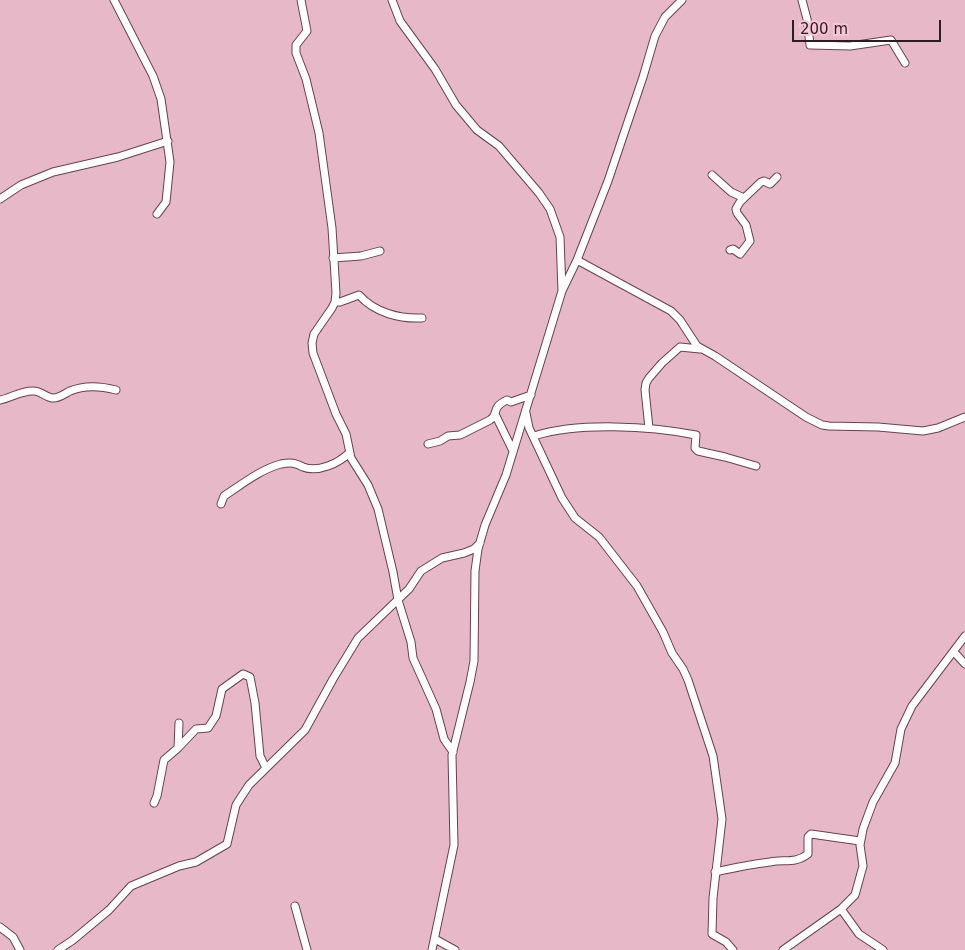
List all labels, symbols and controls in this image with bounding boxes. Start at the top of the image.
scale bar [795,10,944,42]
text: 200 m [800,20,848,38]

